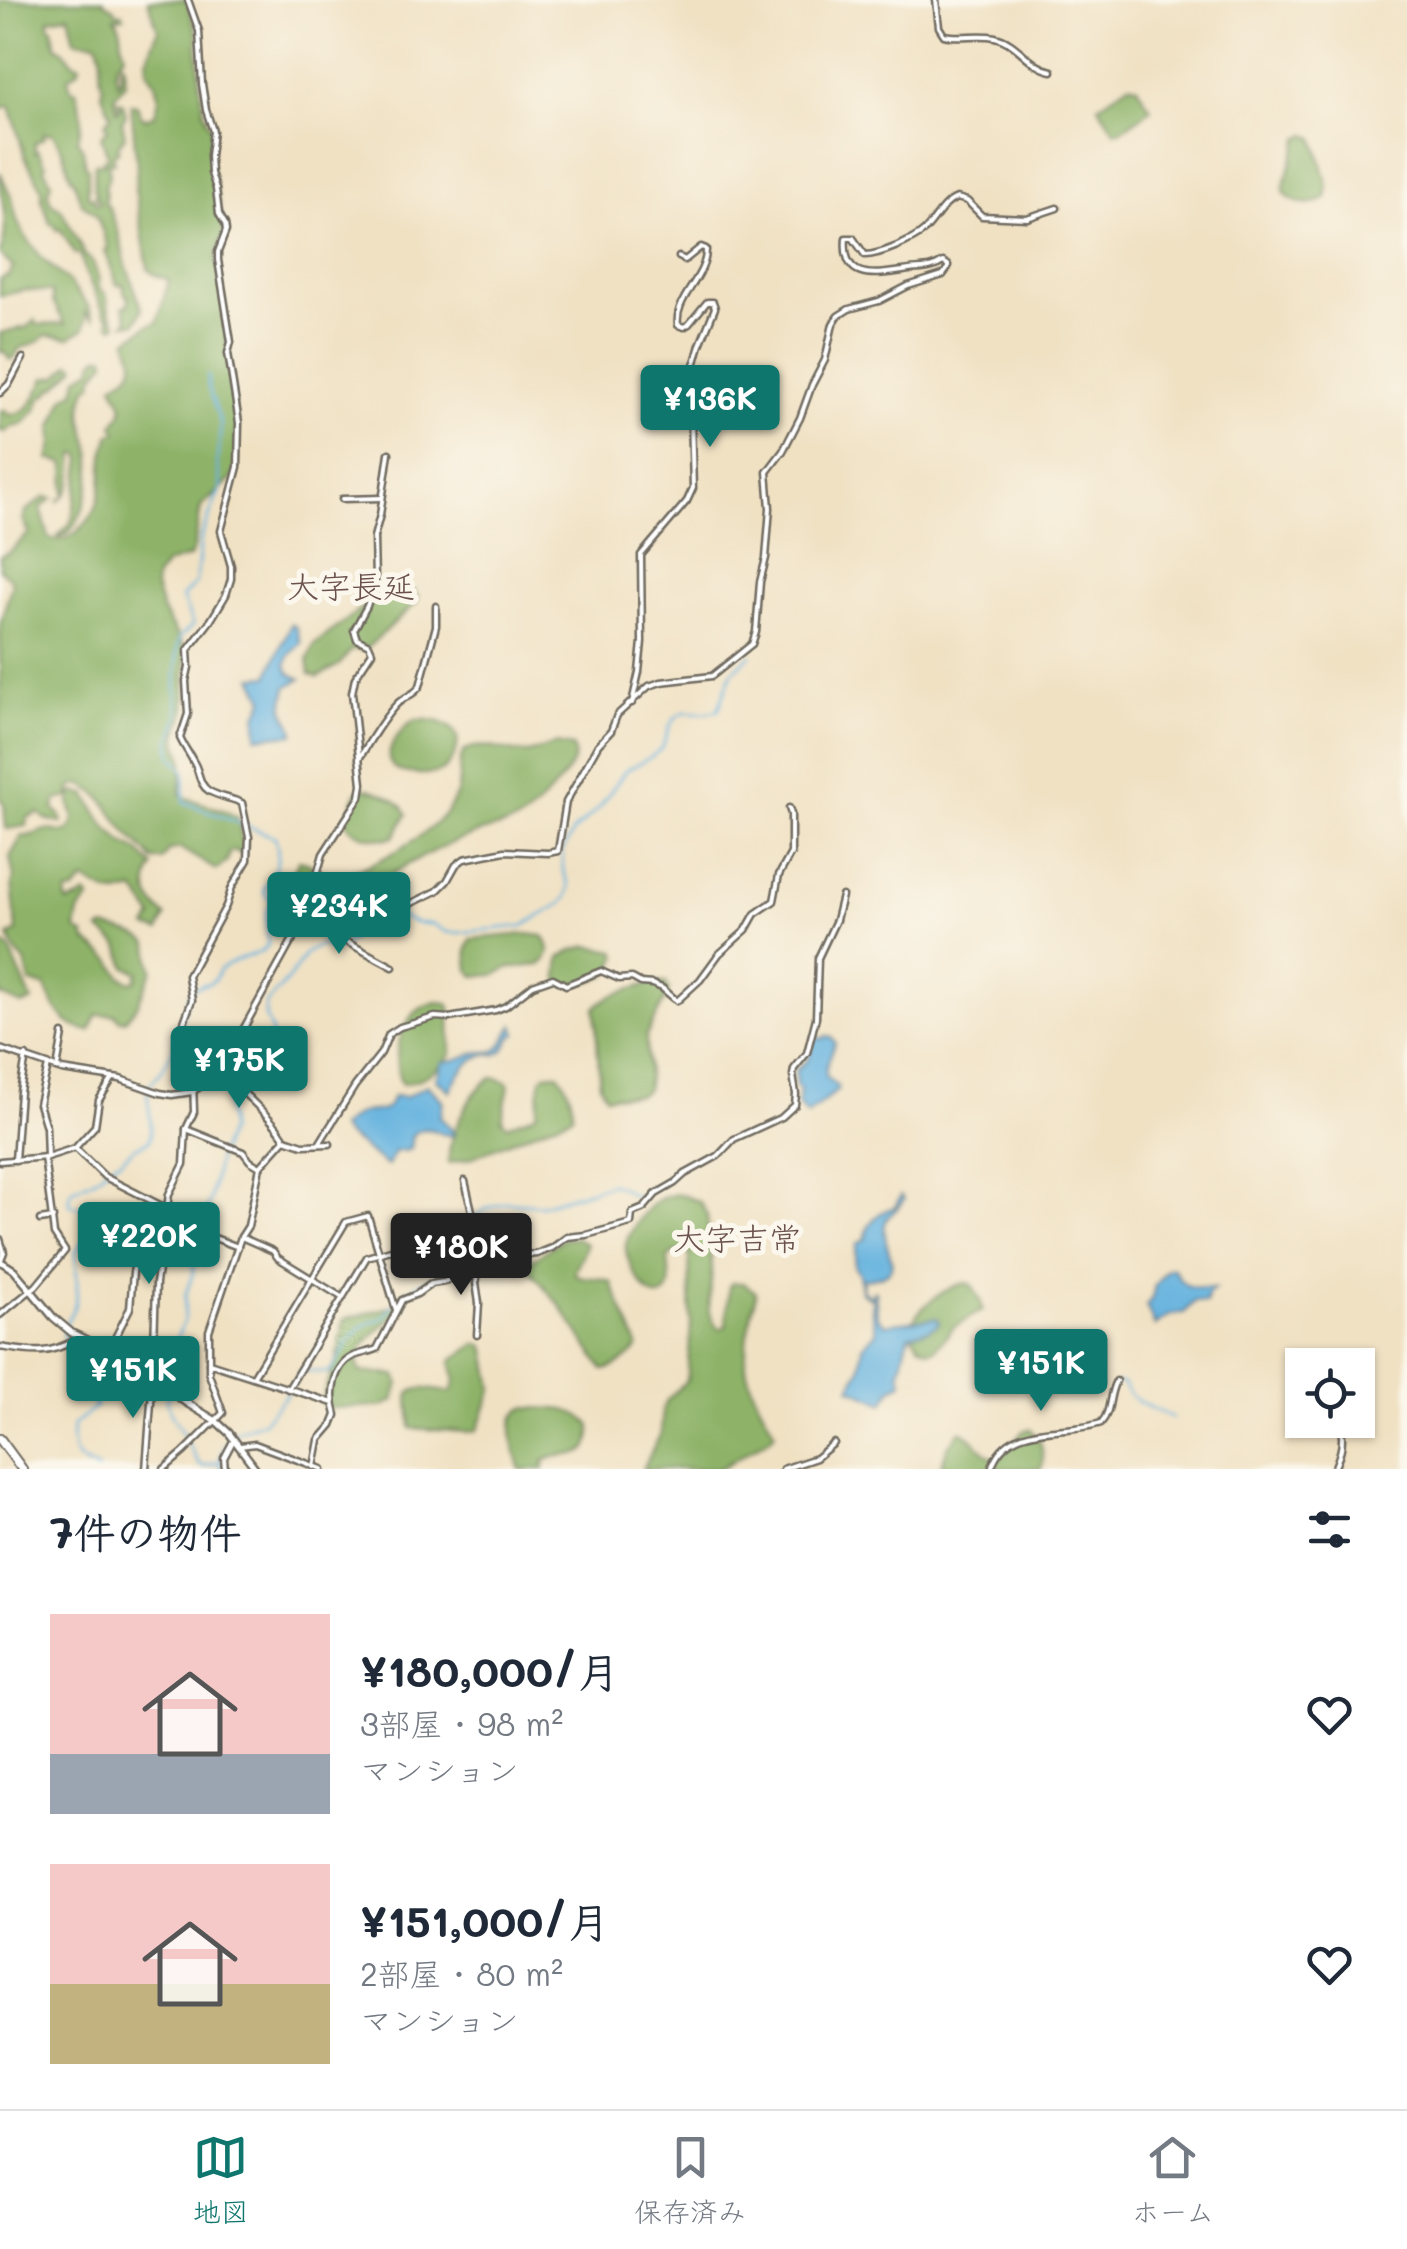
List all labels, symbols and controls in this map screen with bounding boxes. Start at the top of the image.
pin: ¥136K [640,365,780,450]
text: ¥136K [663,376,757,418]
district label: 大字長延 [287,564,415,606]
pin: ¥234K [269,872,409,957]
text: ¥234K [289,883,389,925]
pin: ¥175K [169,1026,309,1111]
text: ¥175K [193,1037,285,1079]
pin: ¥220K [79,1202,219,1287]
text: ¥220K [100,1213,198,1255]
pin: ¥180K [391,1213,531,1298]
district label: 大字吉常 [673,1216,801,1258]
text: ¥180K [413,1224,509,1266]
pin: ¥151K [971,1329,1111,1414]
pin: ¥151K [63,1336,203,1421]
text: ¥151K [996,1340,1086,1382]
text: ¥151K [88,1347,178,1389]
map controls [1285,1348,1375,1438]
button: locate [1285,1348,1375,1438]
icon: filters [1302,1502,1357,1557]
text: 7件の物件 [50,1504,241,1559]
text: ¥180,000/月 [360,1643,620,1698]
icon: home [130,1654,250,1774]
icon: heart [1302,1687,1357,1742]
text: 3部屋 · 98 m² [360,1702,563,1744]
text: マンション [360,1748,519,1790]
text: ¥151,000/月 [360,1893,610,1948]
icon: home [130,1904,250,2024]
icon: heart [1302,1937,1357,1992]
text: 2部屋 · 80 m² [360,1952,563,1994]
text: マンション [360,1998,519,2040]
tab: 地図 [193,2130,249,2230]
tab: 保存済み [634,2130,746,2230]
tab: ホーム [1131,2130,1214,2230]

